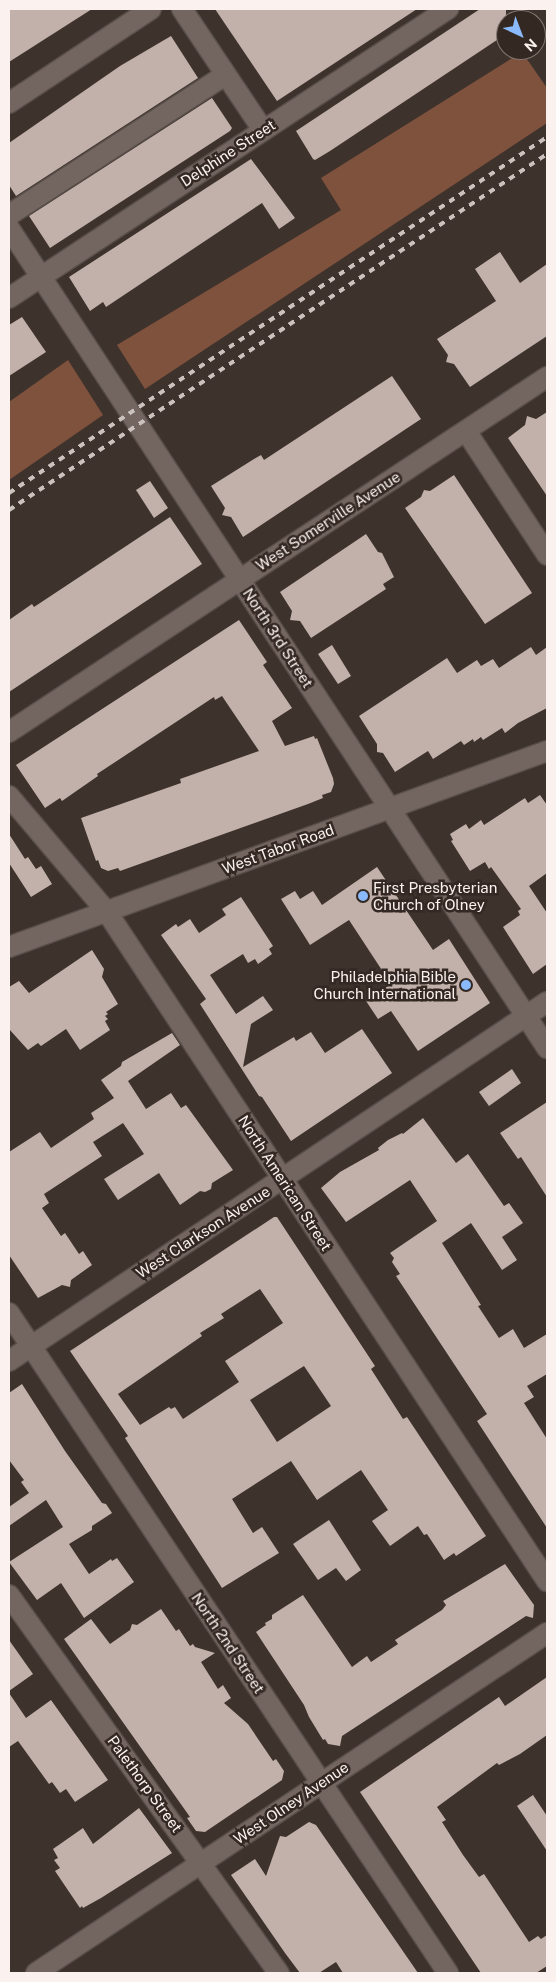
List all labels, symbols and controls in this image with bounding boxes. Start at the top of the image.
north arrow [496,10,546,60]
text: N [521,36,540,55]
street label: Delphine Street [177,116,279,190]
street label: West Somerville Avenue [252,468,404,574]
street label: North 3rd Street [239,585,317,691]
street label: West Tabor Road [220,820,336,878]
place label: First Presbyterian Church of Olney [373,878,497,913]
marker: First Presbyterian Church of Olney [357,890,369,902]
place label: Philadelphia Bible Church International [313,967,456,1002]
marker: Philadelphia Bible Church International [460,979,472,991]
street label: North American Street [235,1112,335,1254]
street label: West Clarkson Avenue [133,1182,273,1282]
street label: North 2nd Street [188,1589,268,1697]
street label: Palethorp Street [104,1732,186,1836]
street label: West Olney Avenue [230,1758,352,1848]

